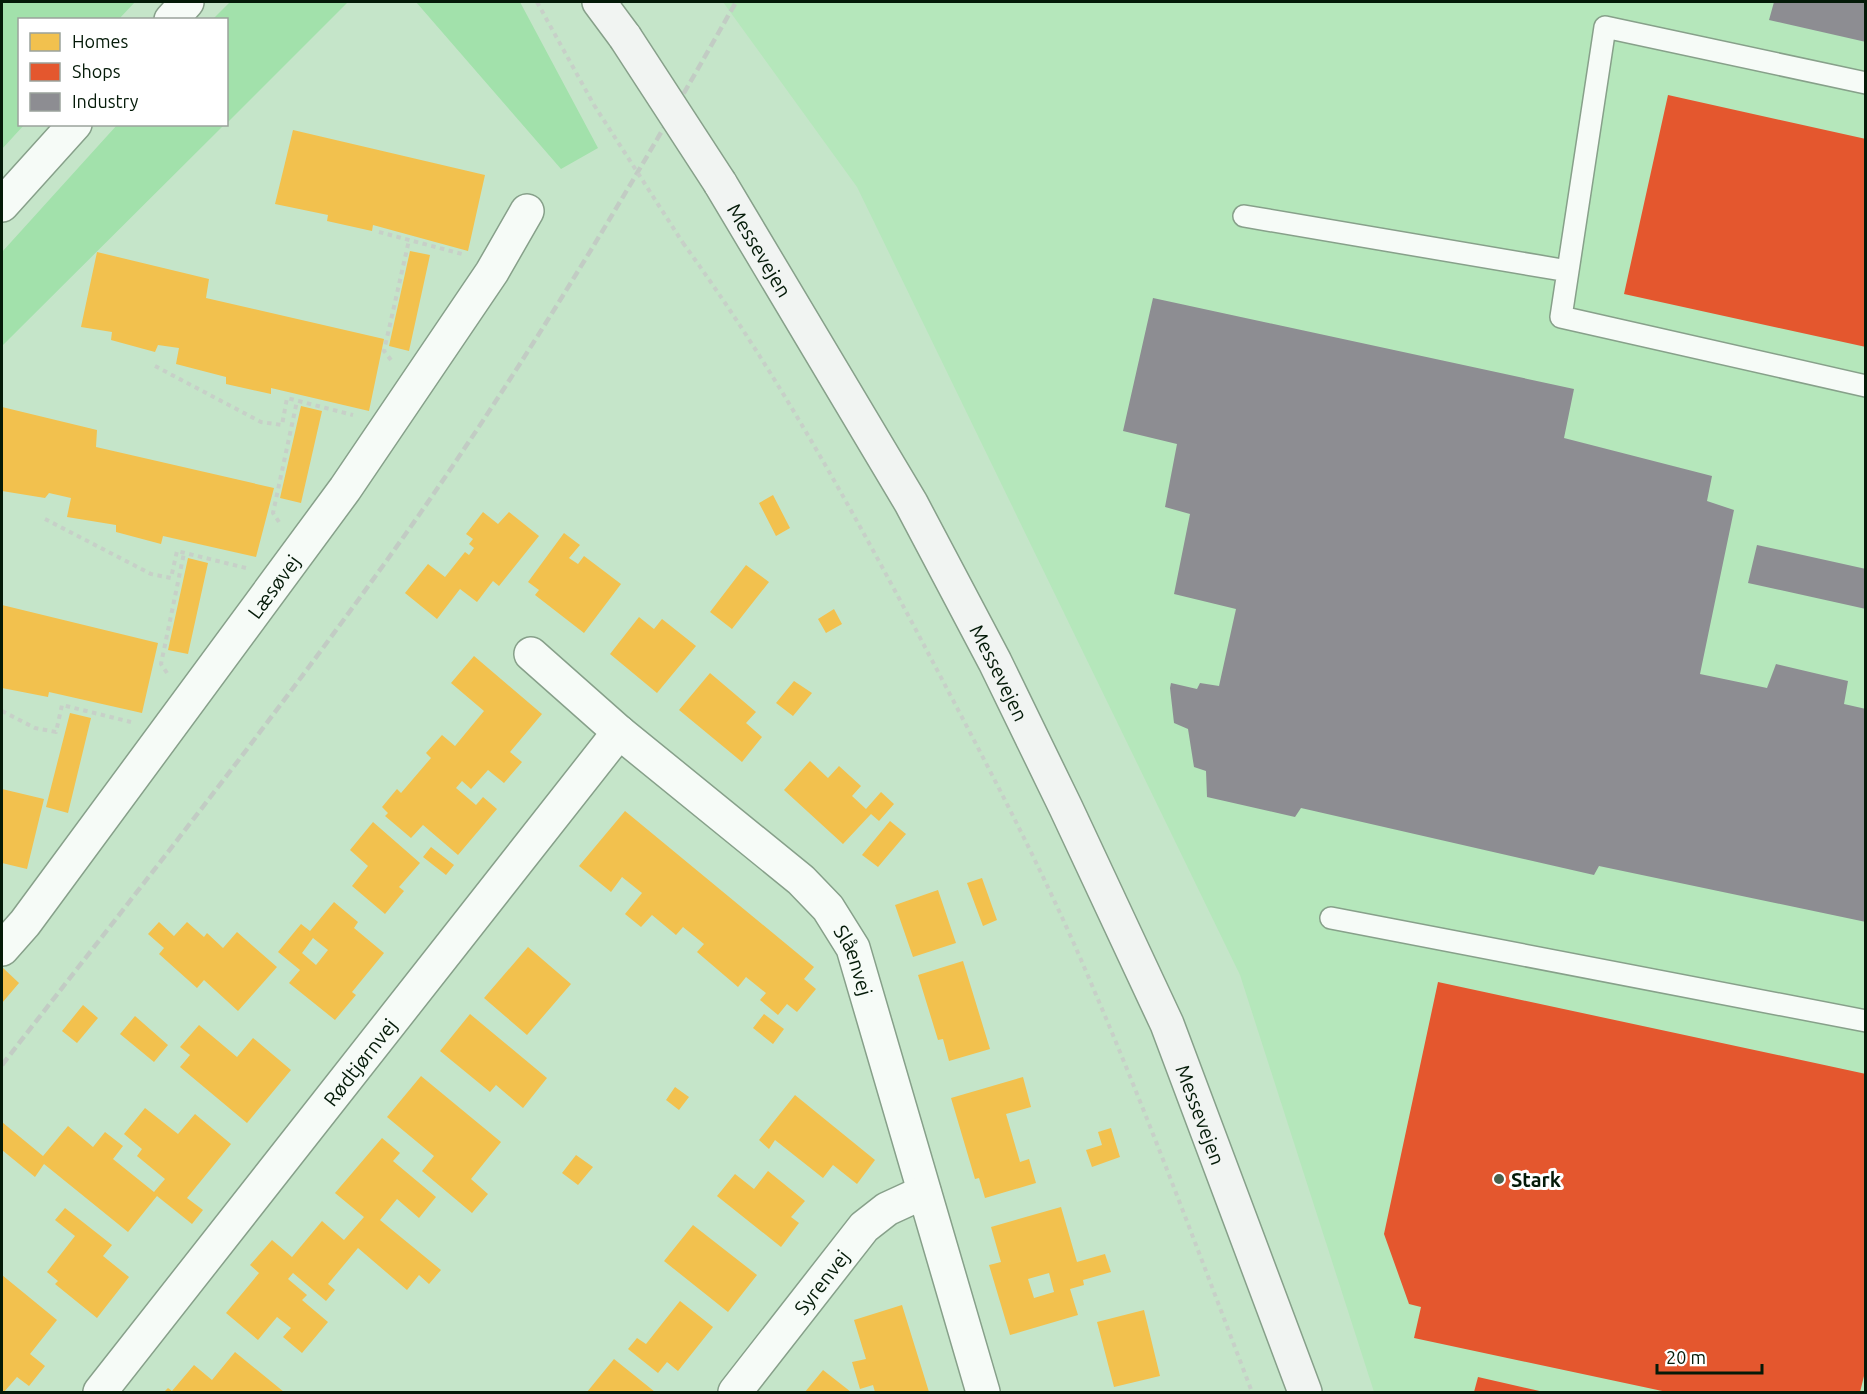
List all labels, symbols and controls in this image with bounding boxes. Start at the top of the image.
legend [18,18,228,126]
text: Homes [72,31,129,51]
text: Shops [72,61,121,81]
text: Industry [72,91,139,111]
street label: Messevejen [723,199,797,301]
street label: Læsøvej [242,550,304,623]
street label: Messevejen [966,620,1033,725]
street label: Slåenvej [830,920,878,998]
street label: Rødtjørnvej [318,1014,401,1110]
street label: Messevejen [1172,1061,1230,1168]
place label: Stark [1511,1168,1561,1191]
marker: Stark [1492,1172,1506,1186]
street label: Syrenvej [789,1245,854,1319]
scale bar [1657,1337,1762,1375]
text: 20 m [1666,1347,1706,1367]

